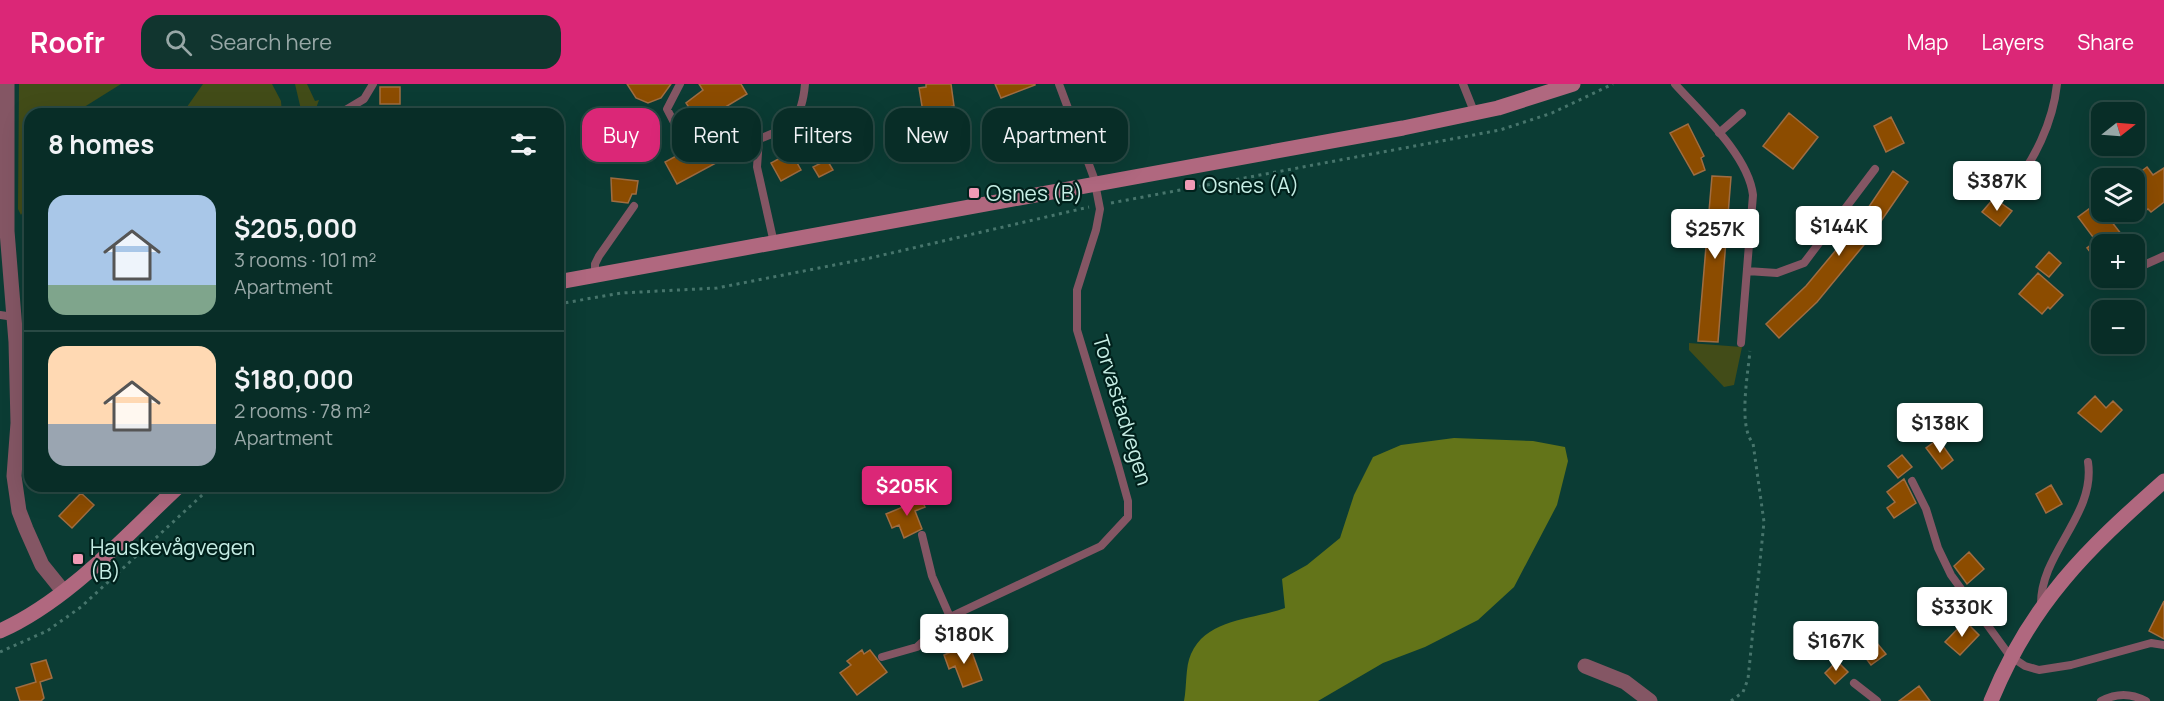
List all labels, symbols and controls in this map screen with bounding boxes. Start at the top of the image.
search box [141,15,561,69]
text: Roofr [30,23,105,61]
icon: search [162,26,195,59]
text: Search here [210,27,332,57]
text: Map [1907,28,1948,56]
text: Layers [1981,28,2044,56]
text: Share [2077,28,2134,56]
north arrow [2091,102,2145,156]
map controls [2091,102,2145,354]
chip: Buy [582,108,660,162]
chip: Rent [672,108,761,162]
chip: Filters [773,108,873,162]
chip: New [885,108,970,162]
chip: Apartment [982,108,1128,162]
text: 8 homes [48,126,154,162]
icon: filters [507,128,540,161]
pin: $387K [1955,161,2039,212]
text: $387K [1967,167,2027,194]
button: layers [2091,168,2145,222]
place label: Osnes (A) [1202,171,1299,199]
marker: Osnes (A) [1183,178,1197,192]
place label: Osnes (B) [986,179,1083,207]
marker: Osnes (B) [967,186,981,200]
pin: $144K [1797,206,1881,257]
pin: $257K [1673,209,1757,260]
text: $205,000 [234,210,357,246]
text: $144K [1810,212,1868,239]
text: $257K [1685,215,1745,242]
icon: home [96,219,168,291]
button: + [2091,234,2145,288]
text: 3 rooms · 101 m² [234,246,376,273]
text: Apartment [234,273,333,300]
button: − [2091,300,2145,354]
street label: Torvastadvegen [1087,332,1159,488]
text: $180,000 [234,361,354,397]
icon: home [96,370,168,442]
text: 2 rooms · 78 m² [234,397,371,424]
pin: $138K [1898,403,1982,454]
text: $138K [1911,409,1969,436]
text: Apartment [234,424,333,451]
pin: $205K [865,466,949,517]
text: $205K [876,472,938,499]
place label: Hauskevågvegen (B) [90,533,255,585]
marker: Hauskevågvegen (B) [71,552,85,566]
pin: $330K [1920,587,2004,638]
text: $330K [1931,593,1993,620]
pin: $180K [922,614,1006,665]
text: $180K [934,620,994,647]
pin: $167K [1794,621,1878,672]
text: $167K [1807,627,1865,654]

